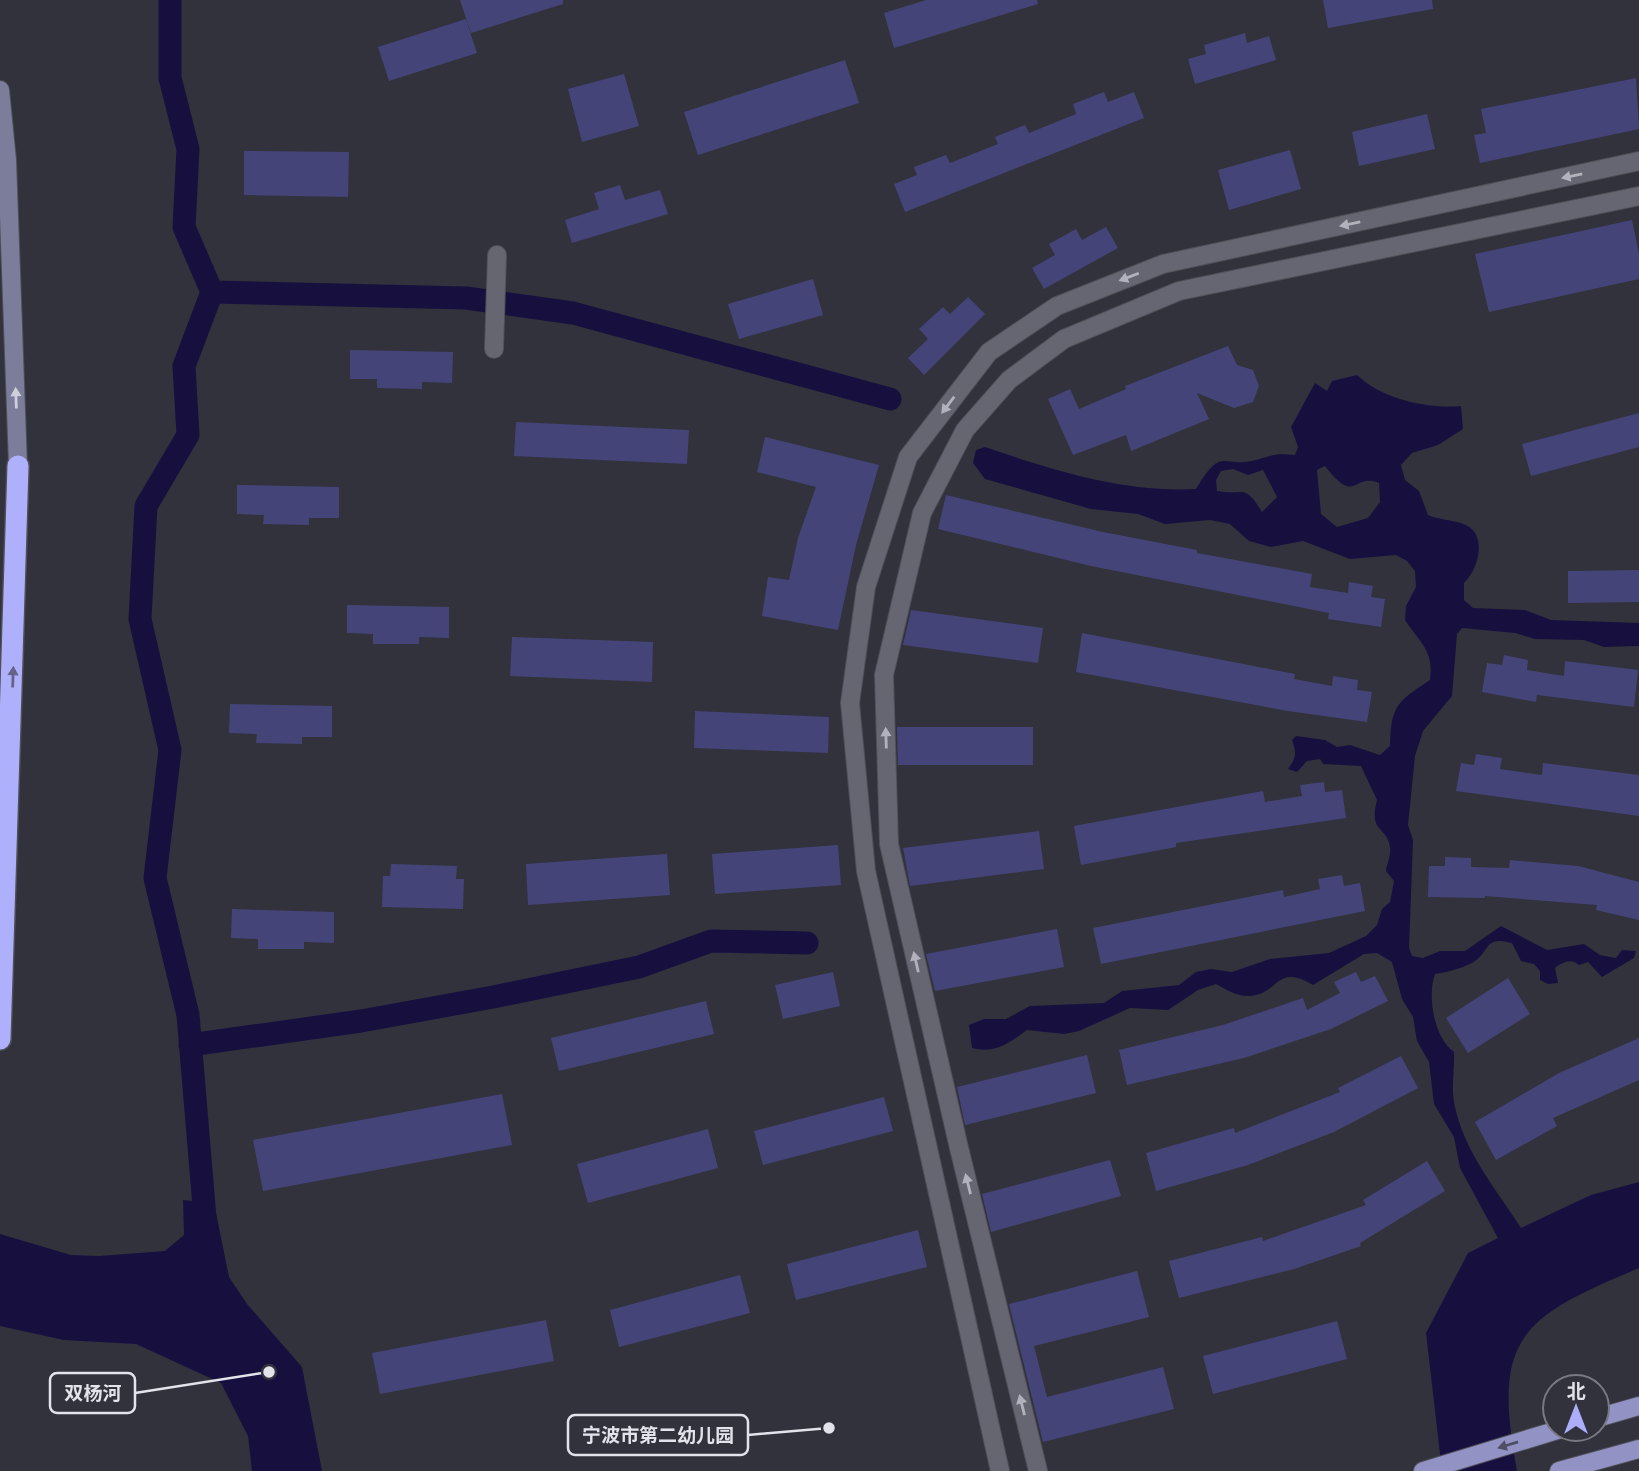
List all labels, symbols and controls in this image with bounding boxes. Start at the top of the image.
one-way arrow [1561,170,1583,181]
one-way arrow [1339,218,1361,229]
one-way arrow [1119,272,1140,283]
one-way arrow [10,387,21,409]
one-way arrow [940,396,955,414]
one-way arrow [7,666,18,688]
one-way arrow [880,727,891,749]
one-way arrow [910,951,921,973]
one-way arrow [962,1173,973,1195]
callout: 双杨河 [50,1373,135,1413]
north arrow [1541,1373,1611,1443]
text: 北 [1566,1381,1586,1402]
text: 双杨河 [64,1383,122,1404]
one-way arrow [1016,1394,1027,1416]
callout: 宁波市第二幼儿园 [568,1415,748,1455]
text: 宁波市第二幼儿园 [582,1425,734,1446]
one-way arrow [1497,1441,1518,1451]

